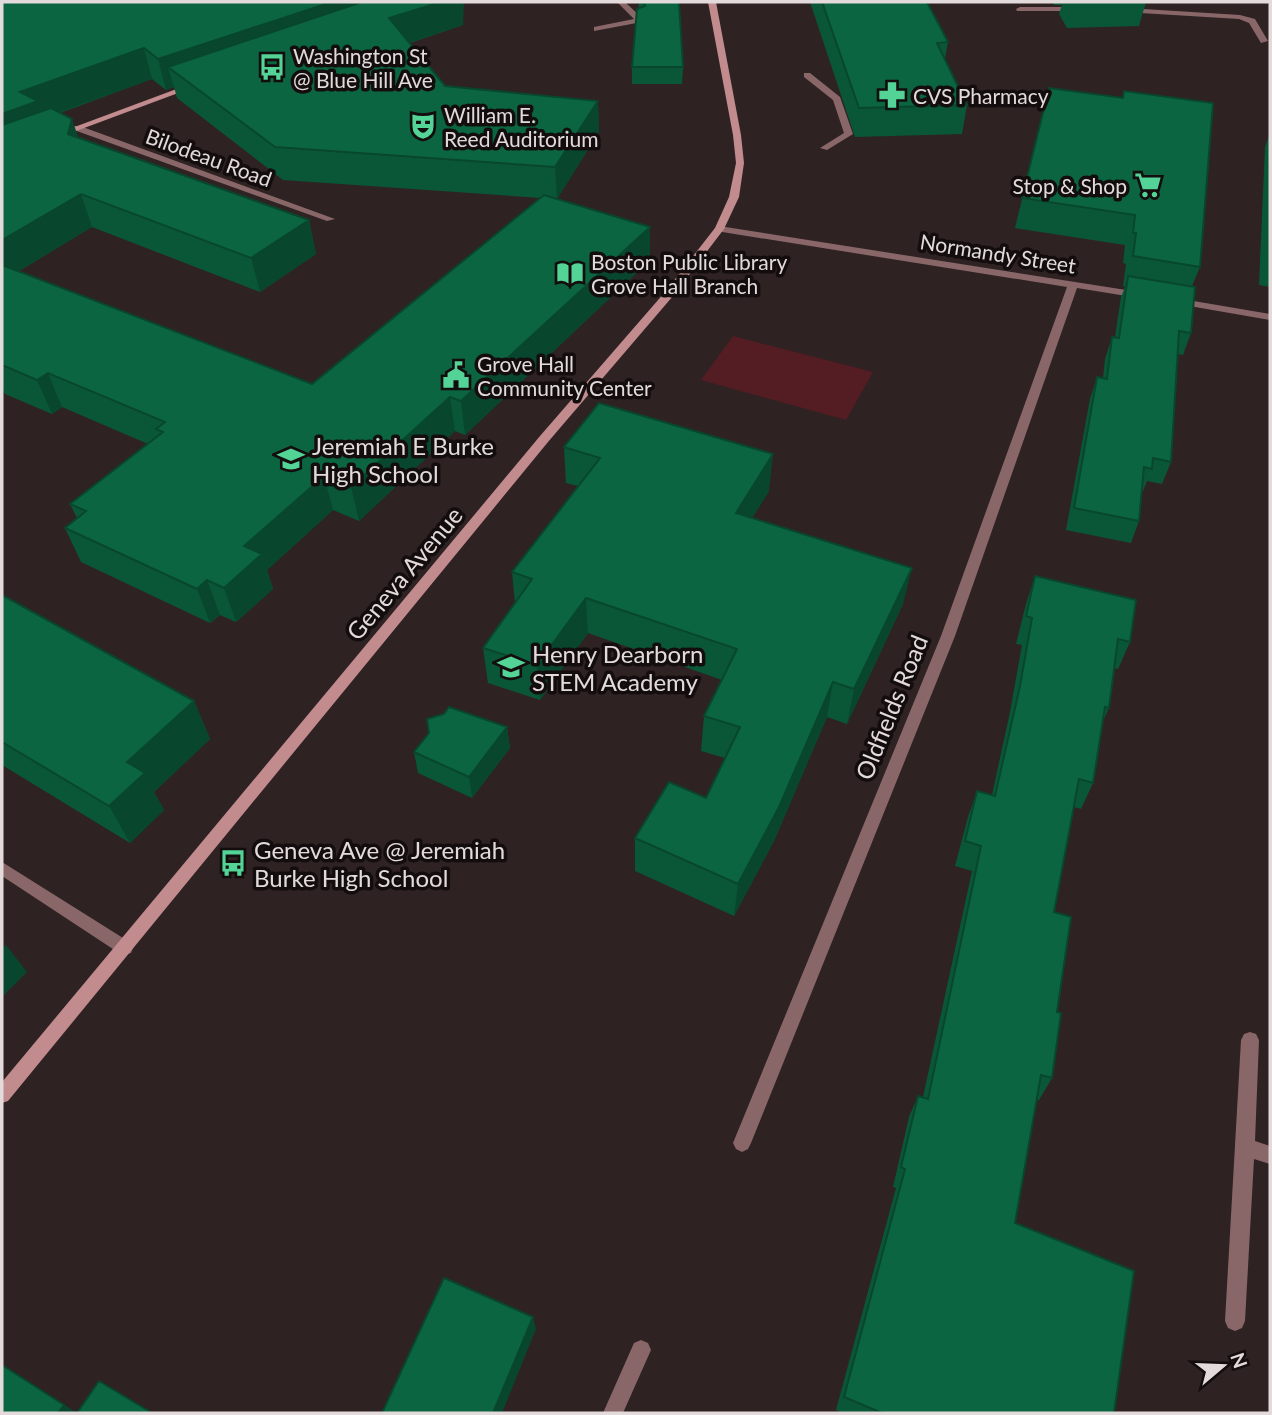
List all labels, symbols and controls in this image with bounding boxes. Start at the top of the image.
place label: Washington St @ Blue Hill Ave [293,43,433,92]
bus stop icon: Washington St @ Blue Hill Ave [257,52,287,82]
pharmacy icon: CVS Pharmacy [877,80,907,110]
place label: CVS Pharmacy [913,83,1049,108]
place label: William E. Reed Auditorium [444,102,599,151]
theatre icon: William E. Reed Auditorium [408,111,438,141]
street label: Bilodeau Road [143,123,275,191]
supermarket icon: Stop & Shop [1133,170,1163,200]
place label: Stop & Shop [1013,173,1127,198]
street label: Normandy Street [918,228,1078,278]
place label: Boston Public Library Grove Hall Branch [591,249,787,298]
library icon: Boston Public Library Grove Hall Branch [555,258,585,288]
place label: Grove Hall Community Center [477,351,652,400]
public building icon: Grove Hall Community Center [441,360,471,390]
place label: Jeremiah E Burke High School [312,431,494,488]
school or university icon: Jeremiah E Burke High School [276,444,306,474]
street label: Geneva Avenue [340,501,468,645]
street label: Oldfields Road [849,630,933,784]
place label: Henry Dearborn STEM Academy [532,639,703,696]
school or university icon: Henry Dearborn STEM Academy [496,652,526,682]
place label: Geneva Ave @ Jeremiah Burke High School [254,835,505,892]
bus stop icon: Geneva Ave @ Jeremiah Burke High School [218,848,248,878]
north arrow [1188,1331,1258,1401]
text: N [1226,1350,1253,1371]

